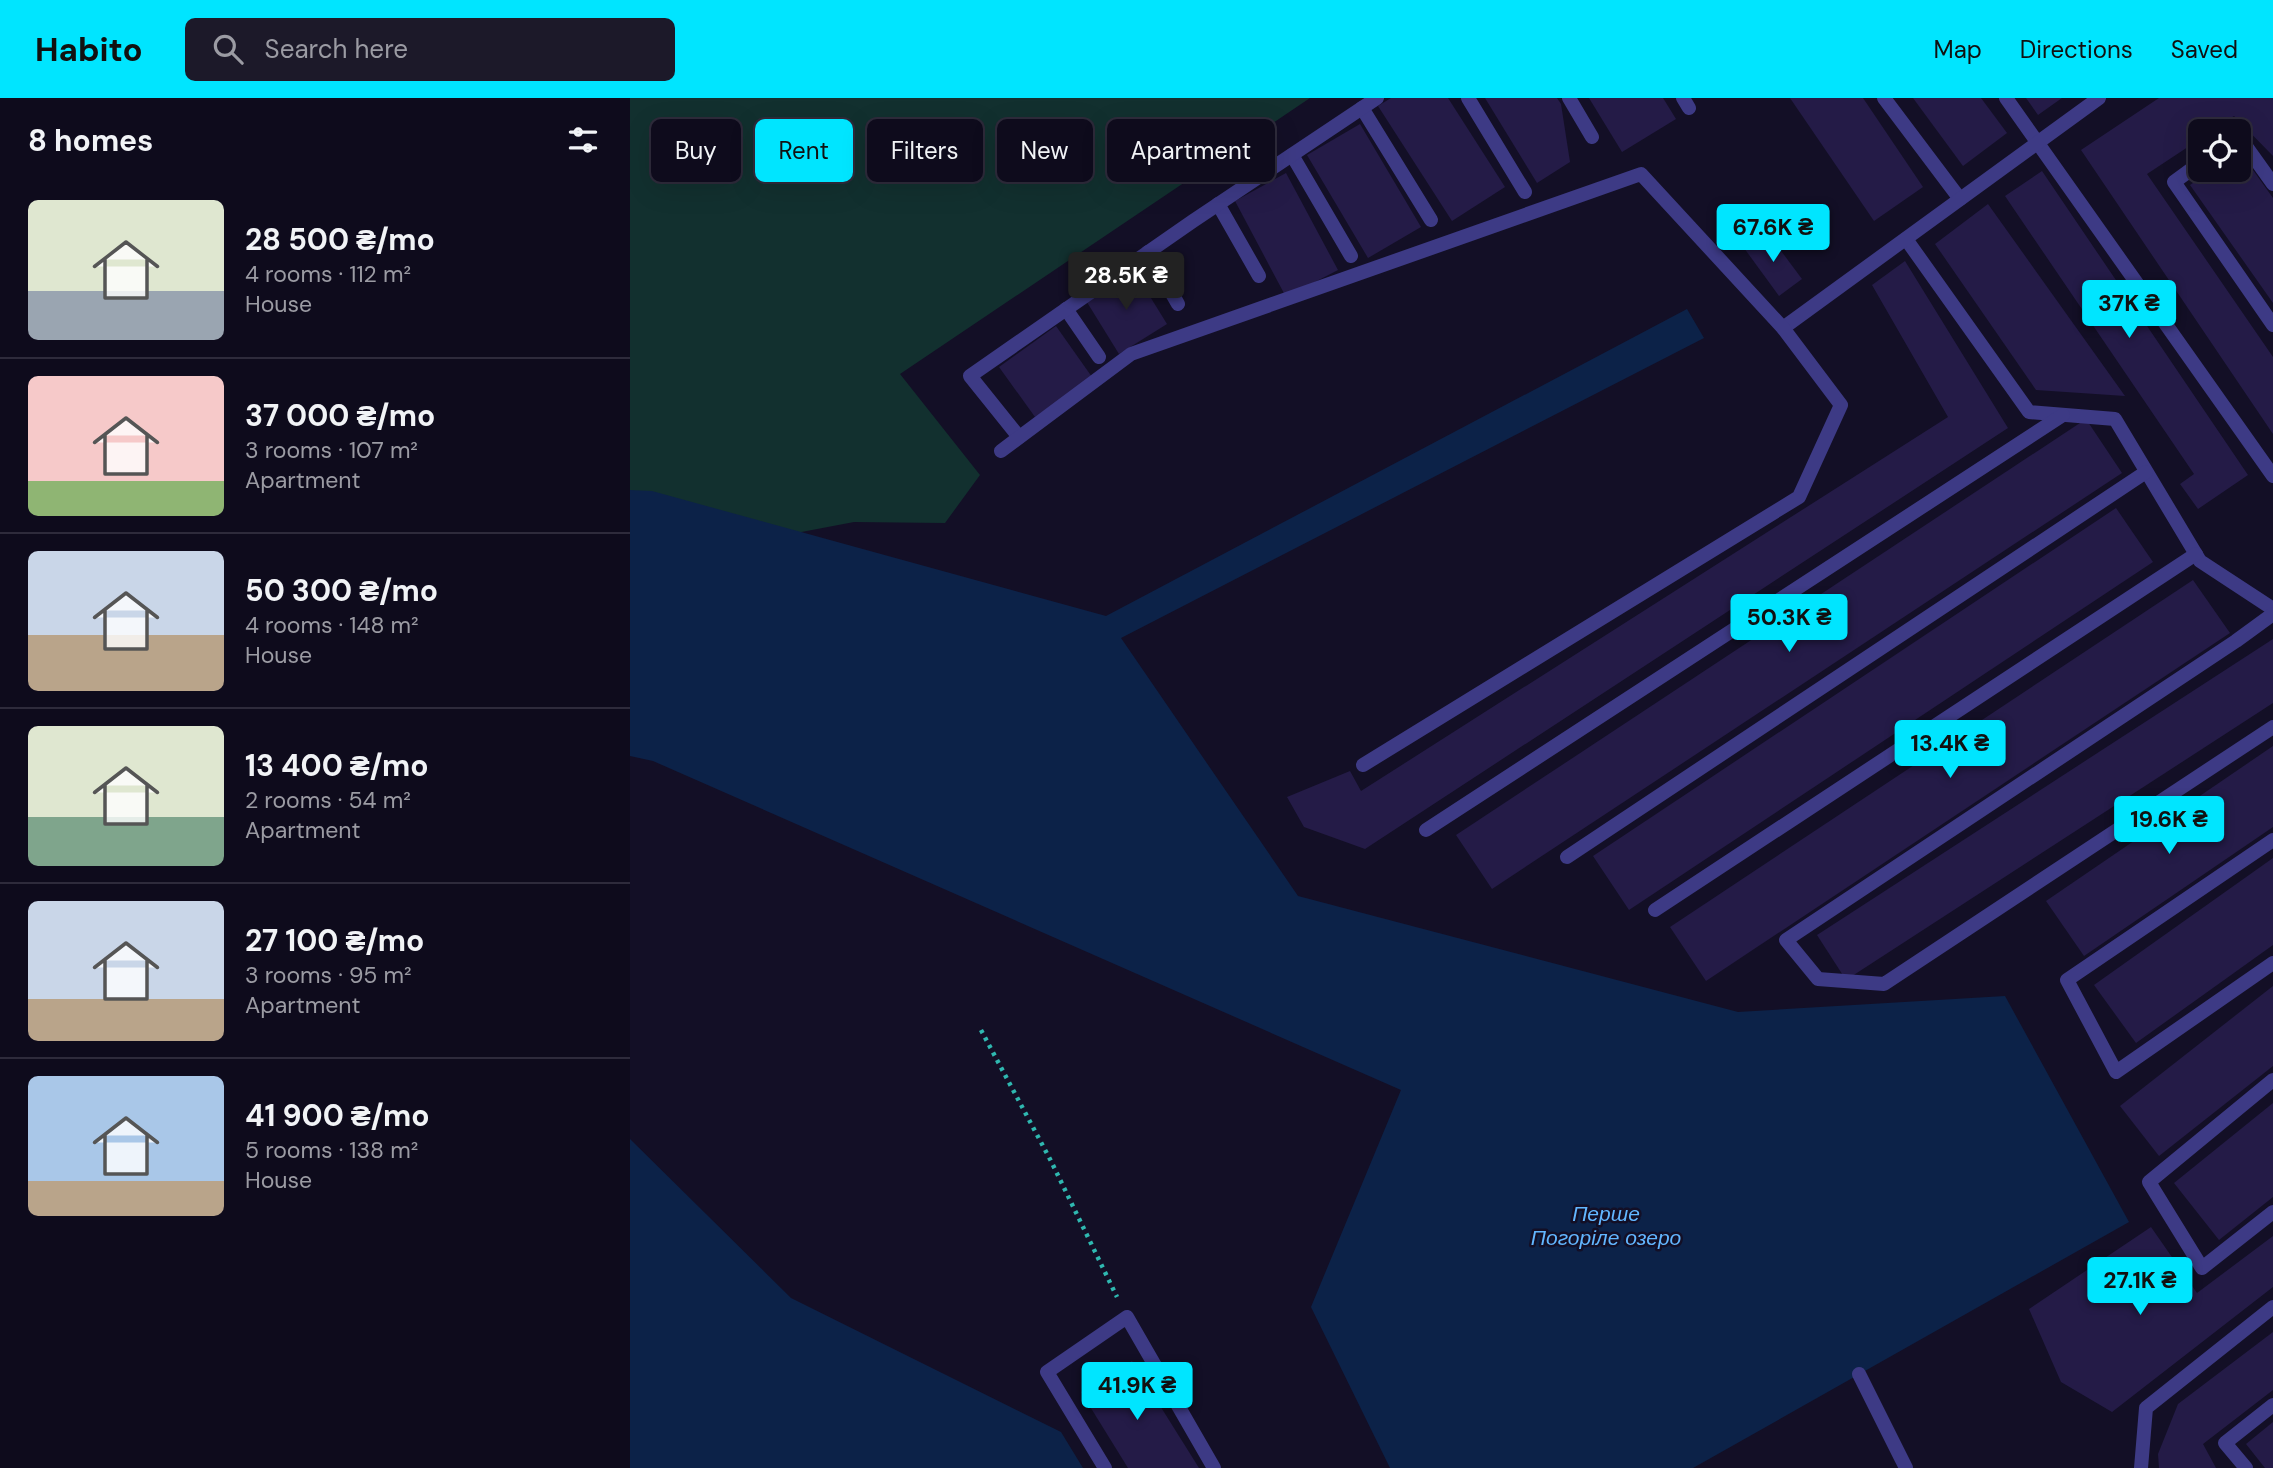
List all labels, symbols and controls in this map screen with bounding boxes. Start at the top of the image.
search box [185,18,675,81]
text: Habito [35,28,143,71]
icon: search [209,30,247,68]
text: Search here [265,32,408,66]
text: Map [1934,34,1982,65]
text: Directions [2020,34,2133,65]
text: Saved [2171,34,2238,65]
chip: Buy [651,119,741,182]
chip: Rent [755,119,853,182]
chip: Filters [867,119,983,182]
chip: New [997,119,1093,182]
chip: Apartment [1107,119,1275,182]
map controls [2188,119,2251,182]
button: locate [2188,119,2251,182]
text: 8 homes [28,121,153,160]
icon: filters [564,121,602,159]
pin: 67.6K ₴ [1708,204,1838,264]
text: 67.6K ₴ [1733,212,1813,242]
text: 28 500 ₴/mo [245,220,435,259]
icon: home [84,228,168,312]
pin: 28.5K ₴ [1061,252,1191,312]
text: 4 rooms · 112 m² [245,259,411,289]
text: 28.5K ₴ [1084,260,1168,290]
pin: 37K ₴ [2080,280,2178,340]
text: 37K ₴ [2098,288,2160,318]
text: House [245,289,312,319]
text: 37 000 ₴/mo [245,396,435,435]
icon: home [84,404,168,488]
text: 3 rooms · 107 m² [245,435,418,465]
text: Apartment [245,465,360,495]
text: 50 300 ₴/mo [245,571,438,610]
icon: home [84,579,168,663]
pin: 50.3K ₴ [1724,594,1854,654]
text: 50.3K ₴ [1746,602,1832,632]
text: 4 rooms · 148 m² [245,610,419,640]
text: House [245,640,312,670]
pin: 13.4K ₴ [1885,720,2015,780]
text: 13.4K ₴ [1911,728,1989,758]
text: 13 400 ₴/mo [245,746,429,785]
icon: home [84,754,168,838]
text: 2 rooms · 54 m² [245,785,411,815]
pin: 19.6K ₴ [2104,796,2234,856]
text: 19.6K ₴ [2130,804,2208,834]
text: Apartment [245,815,360,845]
text: 27 100 ₴/mo [245,921,424,960]
icon: home [84,929,168,1013]
text: 3 rooms · 95 m² [245,960,412,990]
text: Apartment [245,990,360,1020]
text: 41 900 ₴/mo [245,1096,430,1135]
icon: home [84,1104,168,1188]
text: 5 rooms · 138 m² [245,1135,418,1165]
text: House [245,1165,312,1195]
water label: Перше Погоріле озеро [1531,1200,1682,1252]
pin: 27.1K ₴ [2075,1258,2205,1317]
text: 27.1K ₴ [2103,1265,2177,1295]
pin: 41.9K ₴ [1072,1362,1202,1422]
text: 41.9K ₴ [1098,1370,1176,1400]

